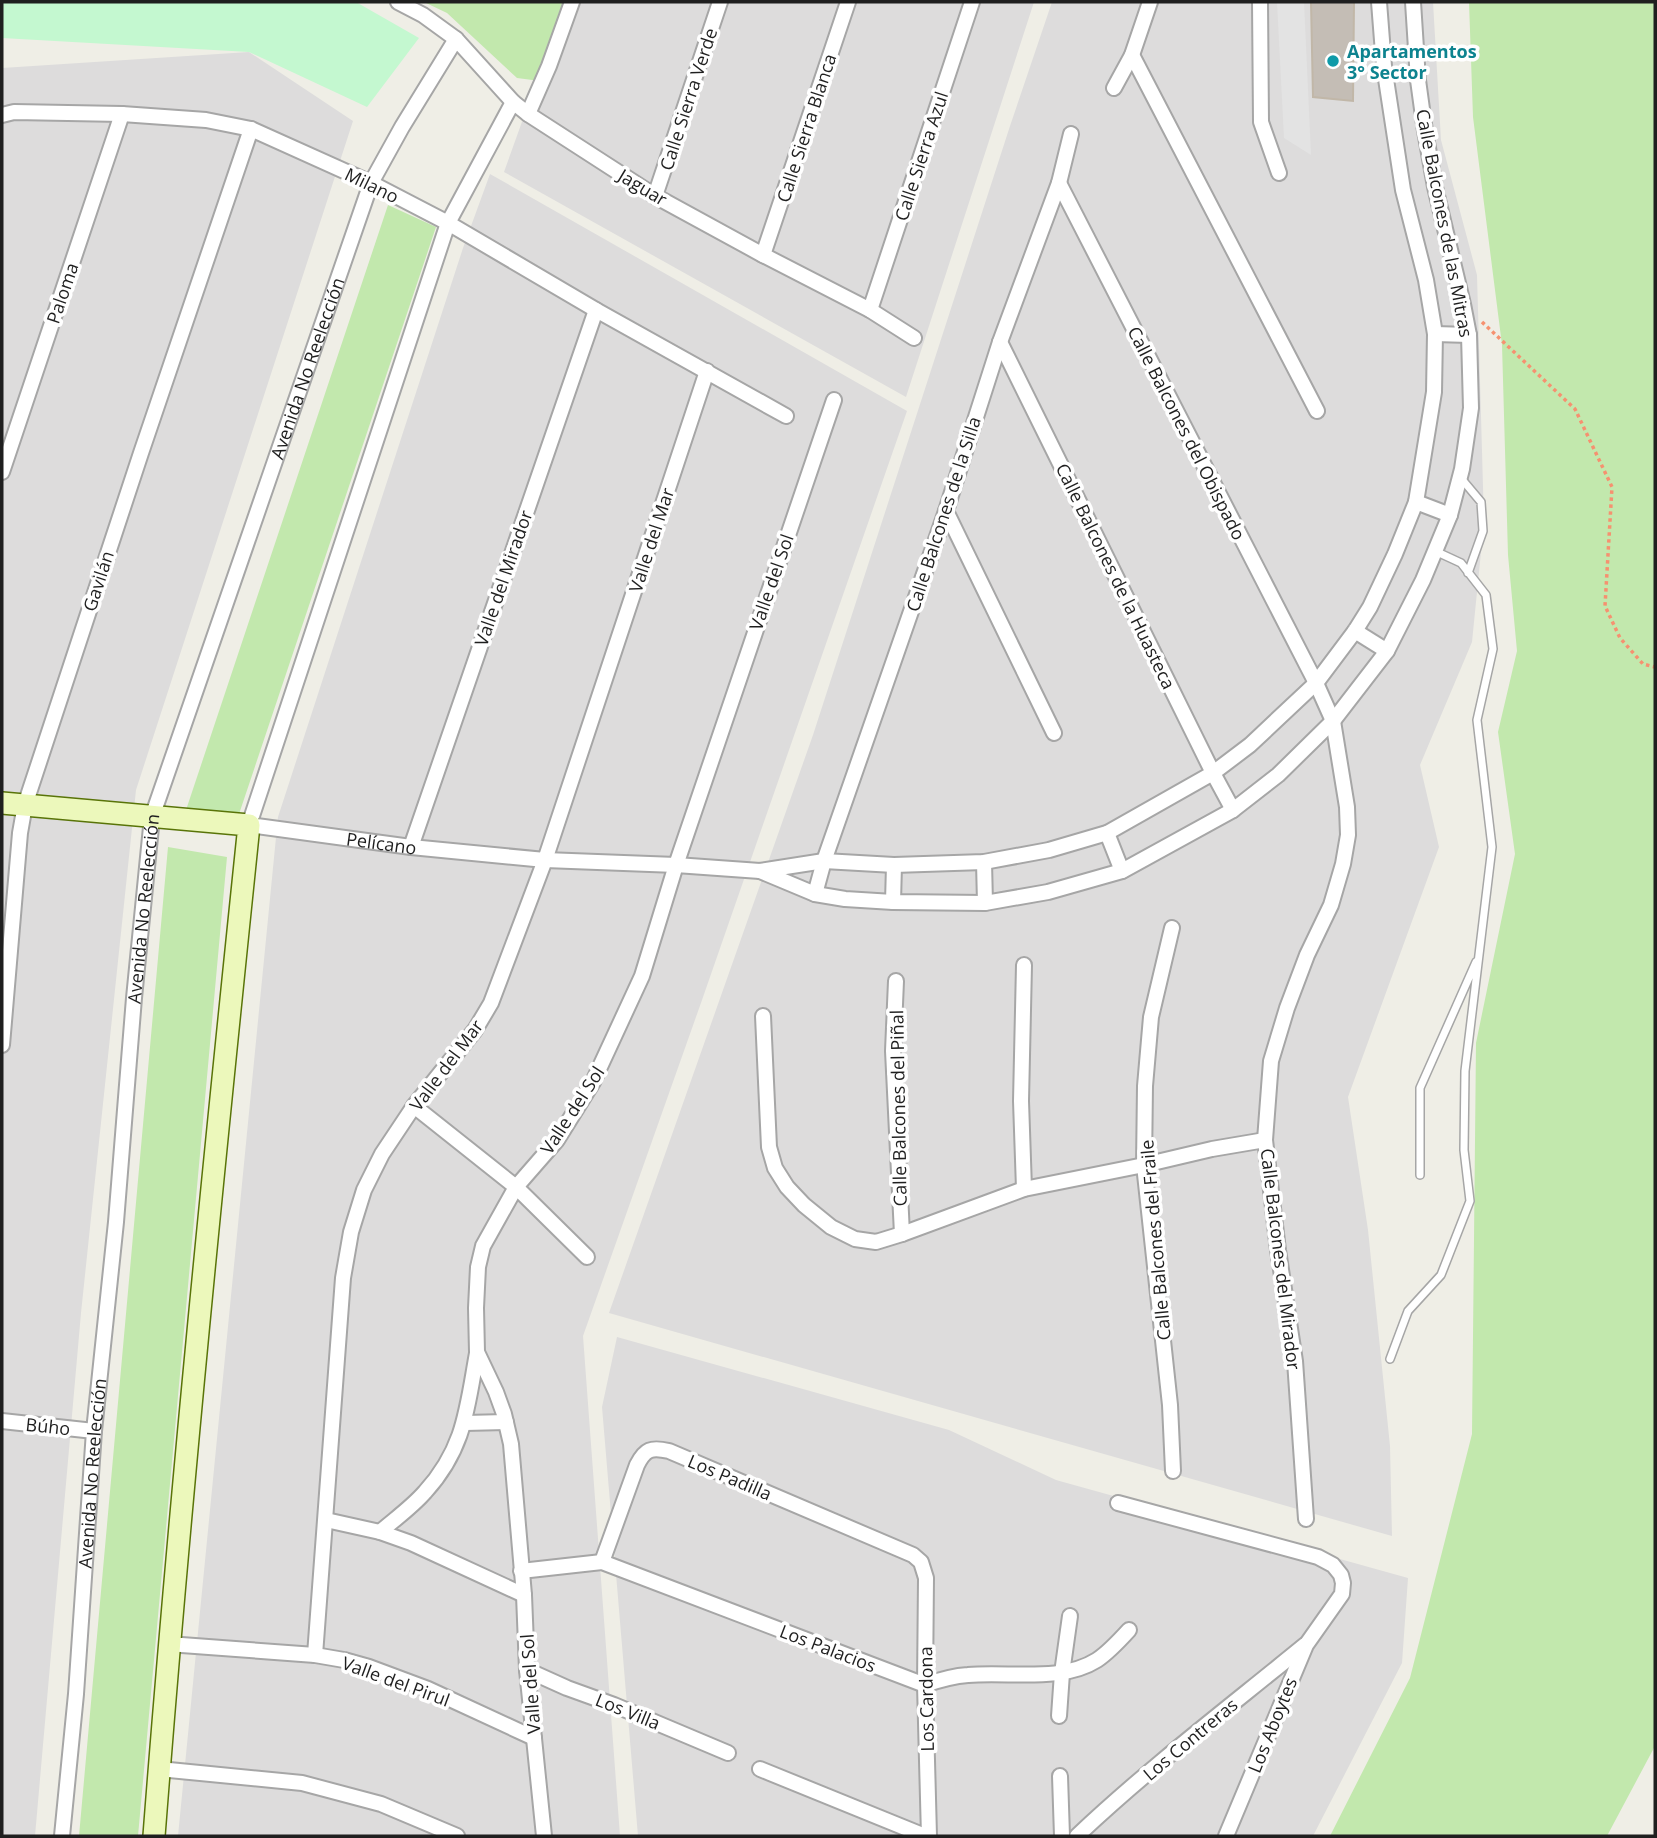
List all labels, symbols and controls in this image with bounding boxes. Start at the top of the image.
street label: Calle Sierra Verde [654,25,722,173]
place label: Apartamentos 3° Sector [1347,39,1477,84]
street label: Calle Sierra Blanca [771,51,841,205]
marker: Apartamentos 3° Sector [1325,53,1341,69]
street label: Calle Sierra Azul [889,88,953,224]
street label: Calle Balcones de las Mitras [1411,107,1479,339]
street label: Milano [341,162,403,208]
street label: Jaguar [612,162,672,211]
street label: Paloma [40,259,84,327]
street label: Avenida No Reelección [265,274,350,462]
street label: Calle Balcones del Obispado [1123,322,1251,544]
street label: Calle Balcones de la Silla [900,413,986,615]
street label: Calle Balcones de la Huasteca [1051,459,1181,693]
street label: Valle del Mar [623,484,679,595]
street label: Valle del Mirador [469,506,538,649]
street label: Valle del Sol [743,531,799,633]
street label: Gavilán [77,548,119,614]
street label: Avenida No Reelección [122,813,164,1005]
street label: Pelícano [345,826,418,860]
street label: Calle Balcones del Piñal [884,1010,912,1206]
street label: Valle del Mar [404,1014,489,1116]
street label: Valle del Sol [535,1061,609,1159]
street label: Calle Balcones del Fraile [1134,1139,1176,1341]
street label: Calle Balcones del Mirador [1256,1147,1307,1372]
street label: Avenida No Reelección [73,1377,111,1569]
street label: Búho [25,1412,71,1440]
street label: Los Padilla [684,1449,776,1505]
street label: Los Palacios [776,1619,880,1677]
street label: Valle del Sol [515,1633,545,1735]
street label: Los Cardona [913,1646,939,1752]
street label: Valle del Pirul [339,1650,453,1712]
street label: Los Aboytes [1242,1674,1302,1776]
street label: Los Villa [592,1687,664,1735]
street label: Los Contreras [1138,1692,1242,1786]

